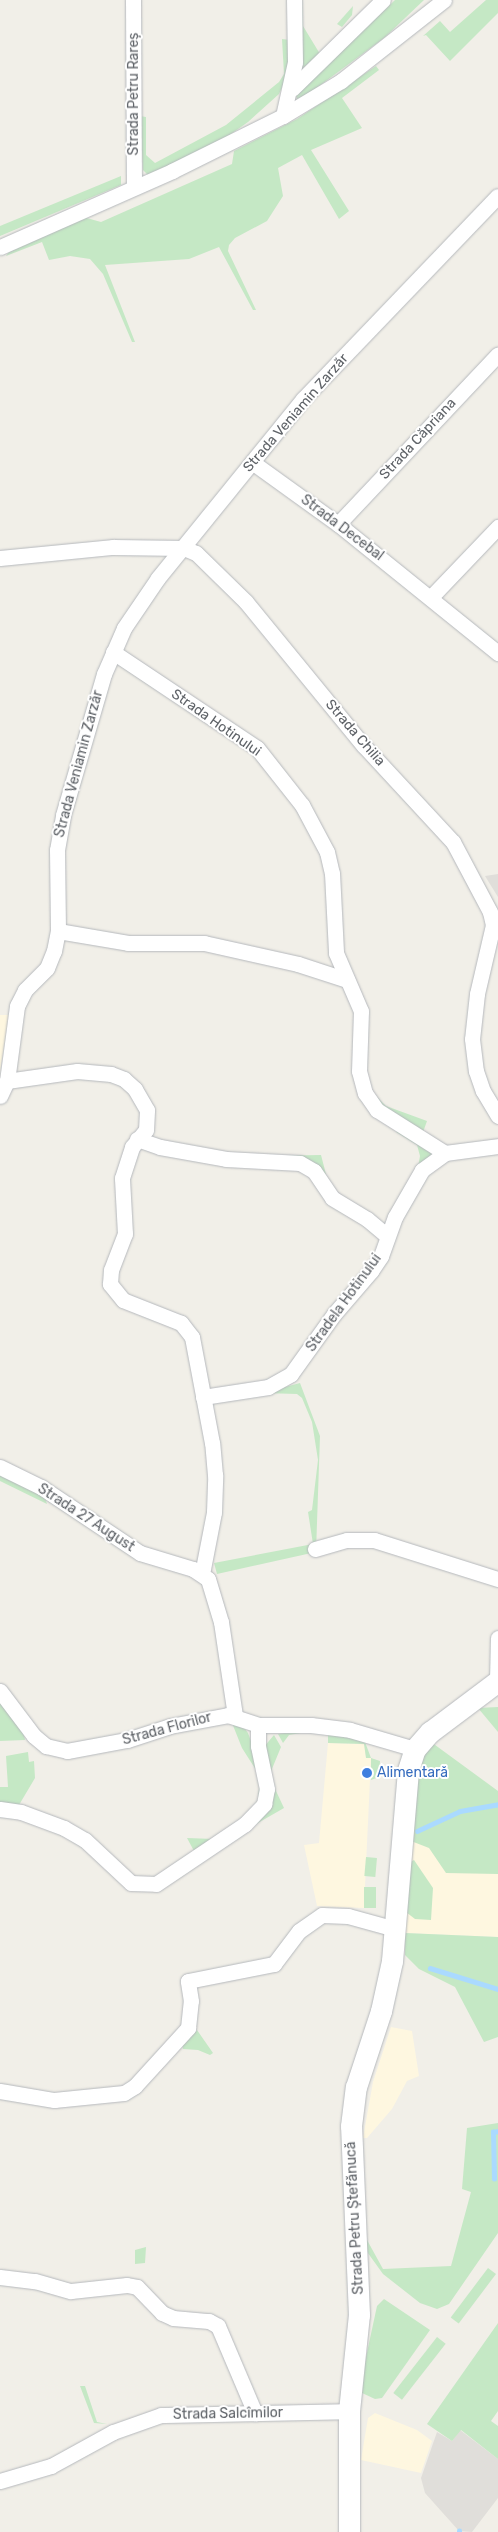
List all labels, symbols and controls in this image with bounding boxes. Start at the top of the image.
street label: Strada Petru Rareș [126,32,142,156]
street label: Strada Veniamin Zarzăr [240,350,352,476]
street label: Strada Căpriana [376,395,460,483]
street label: Strada Decebal [297,491,387,565]
street label: Strada Hotinului [168,686,264,760]
street label: Strada Veniamin Zarzăr [51,688,107,840]
street label: Strada Chilia [322,696,388,770]
street label: Stradela Hotinului [303,1251,385,1355]
street label: Strada 27 August [34,1480,138,1556]
street label: Strada Florilor [121,1709,213,1749]
place label: Alimentară [377,1765,448,1781]
marker: Alimentară [361,1767,373,1779]
street label: Strada Petru Ștefănucă [343,2141,367,2295]
street label: Strada Salcîmilor [173,2405,283,2423]

